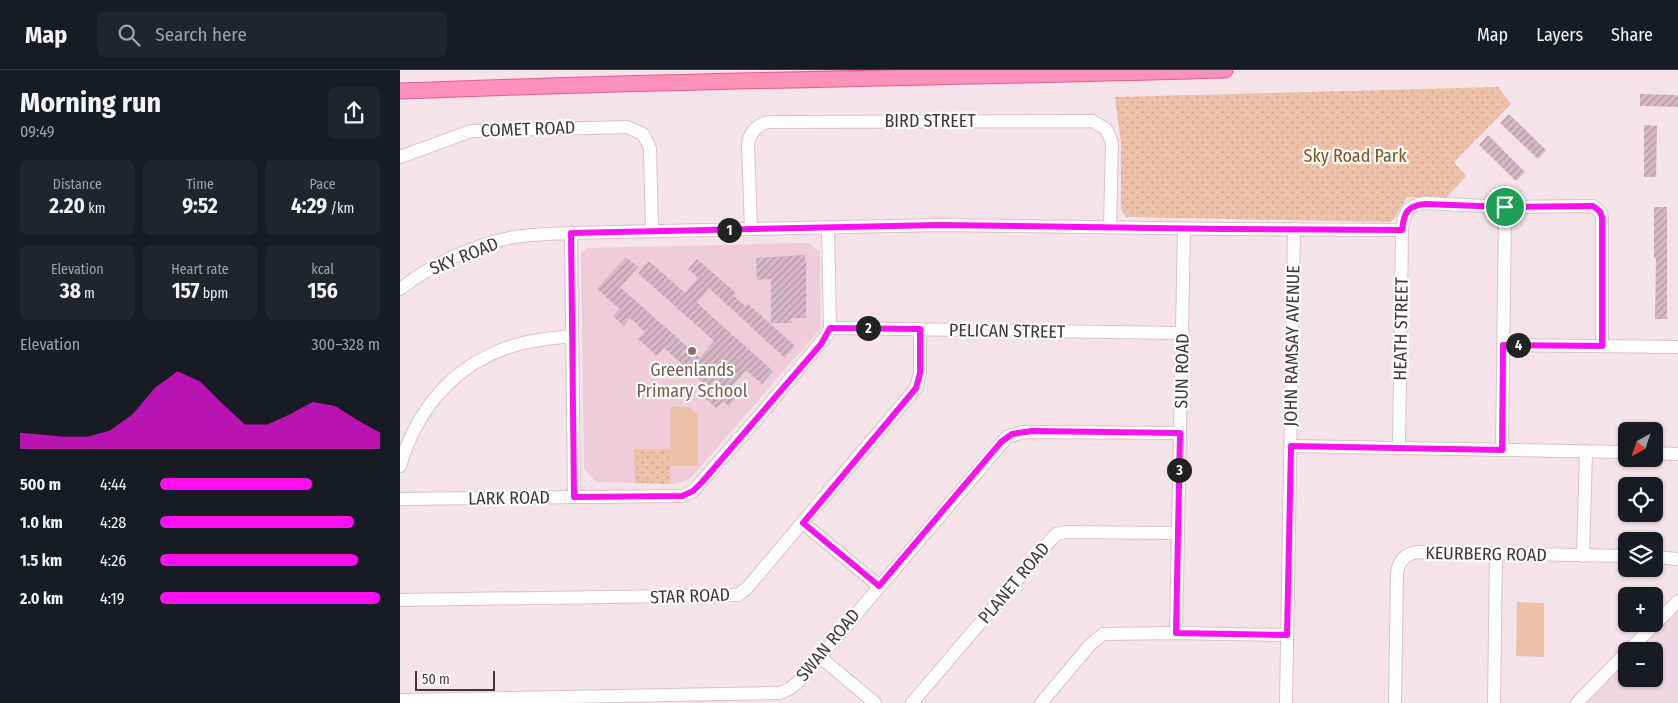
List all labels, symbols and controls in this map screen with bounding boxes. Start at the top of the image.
search box [97,12,447,57]
text: Map [25,21,67,49]
icon: search [115,21,143,49]
text: Search here [155,23,247,46]
text: Map [1477,24,1508,46]
text: Layers [1536,24,1583,46]
text: Share [1611,24,1653,46]
text: Morning run [20,86,161,119]
button: share [328,87,380,139]
street label: BIRD STREET [885,110,976,132]
street label: COMET ROAD [480,116,576,142]
text: 09:49 [20,122,55,141]
park label: Sky Road Park [1303,145,1407,167]
text: Distance [53,176,102,193]
text: Time [186,176,214,193]
text: Pace [310,176,336,193]
pin [1484,186,1526,228]
text: 2.20 [49,193,85,219]
text: 9:52 [182,193,218,219]
text: 4:29 [291,193,327,219]
icon: arrive [1491,193,1519,221]
text: km [85,200,105,217]
text: /km [327,200,354,217]
pin: 1 [716,218,742,242]
text: 1 [727,222,732,239]
street label: SKY ROAD [426,232,502,280]
text: Elevation [51,261,104,278]
text: Heart rate [171,261,229,278]
text: kcal [311,261,334,278]
street label: JOHN RAMSAY AVENUE [1280,265,1304,427]
street label: HEATH STREET [1389,277,1413,381]
text: 38 [60,278,81,304]
text: 157 [172,278,199,304]
text: 156 [308,278,338,304]
text: m [81,285,95,302]
text: bpm [199,285,228,302]
pin: 2 [856,316,880,340]
street label: PELICAN STREET [949,319,1066,343]
text: 2 [865,320,872,337]
pin: 4 [1506,332,1530,358]
street label: SUN ROAD [1170,333,1194,409]
text: Elevation [20,335,80,354]
text: 300–328 m [311,335,380,354]
text: 4 [1515,337,1522,354]
marker: Greenlands Primary School [686,345,698,357]
place label: Greenlands Primary School [637,359,748,402]
north arrow [1618,422,1662,468]
map controls [1618,422,1663,687]
pin: 3 [1166,458,1192,482]
text: 3 [1176,462,1183,479]
text: 500 m [20,475,61,494]
text: 4:44 [100,475,127,494]
button: locate [1618,477,1663,522]
street label: LARK ROAD [468,486,550,510]
text: 1.0 km [20,513,63,532]
text: 4:28 [100,513,126,532]
button: layers [1618,532,1663,577]
street label: PLANET ROAD [974,538,1054,628]
street label: KEURBERG ROAD [1425,542,1547,566]
text: 1.5 km [20,551,62,570]
text: 4:26 [100,551,126,570]
street label: STAR ROAD [650,584,730,608]
button: + [1618,587,1663,632]
text: 2.0 km [20,589,63,608]
text: 4:19 [100,589,125,608]
street label: SWAN ROAD [791,604,865,686]
button: − [1618,642,1663,687]
scale bar [415,668,495,691]
text: 50 m [422,671,450,688]

